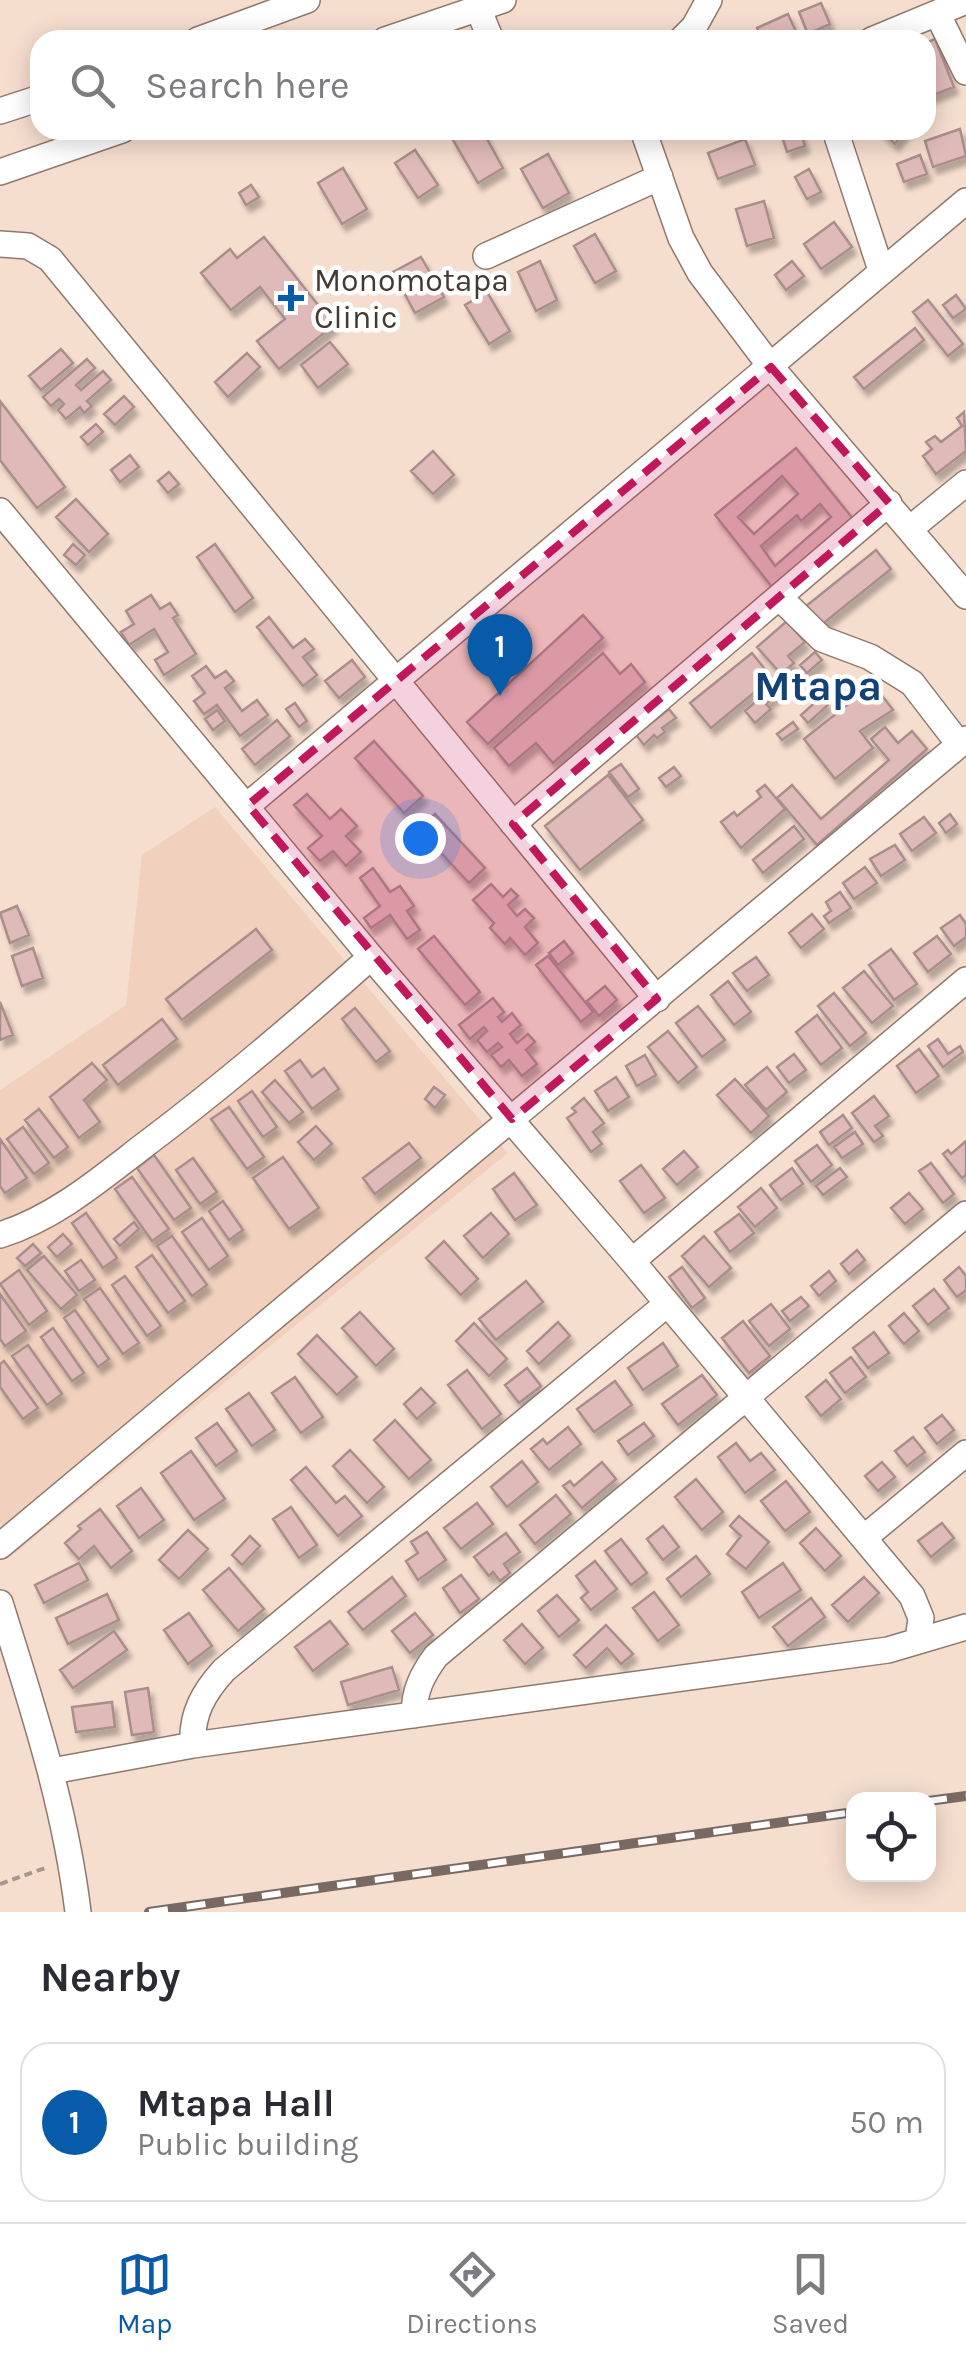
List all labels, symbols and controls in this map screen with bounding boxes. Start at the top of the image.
search box [30,30,936,140]
icon: search [65,58,120,113]
text: Search here [145,63,349,108]
place label: Monomotapa Clinic [314,262,509,336]
marker: Monomotapa Clinic [278,285,304,311]
pin: 1 [468,614,532,696]
district label: Mtapa [754,661,882,711]
your location [395,813,446,864]
map controls [846,1792,936,1882]
button: locate [846,1792,936,1882]
text: Nearby [40,1952,180,2002]
text: Mtapa Hall [137,2081,335,2126]
text: 1 [69,2104,80,2141]
text: 50 m [849,2104,924,2141]
text: Public building [137,2126,358,2163]
tab: Map [117,2247,172,2340]
tab: Directions [406,2247,538,2340]
tab: Saved [772,2247,849,2340]

